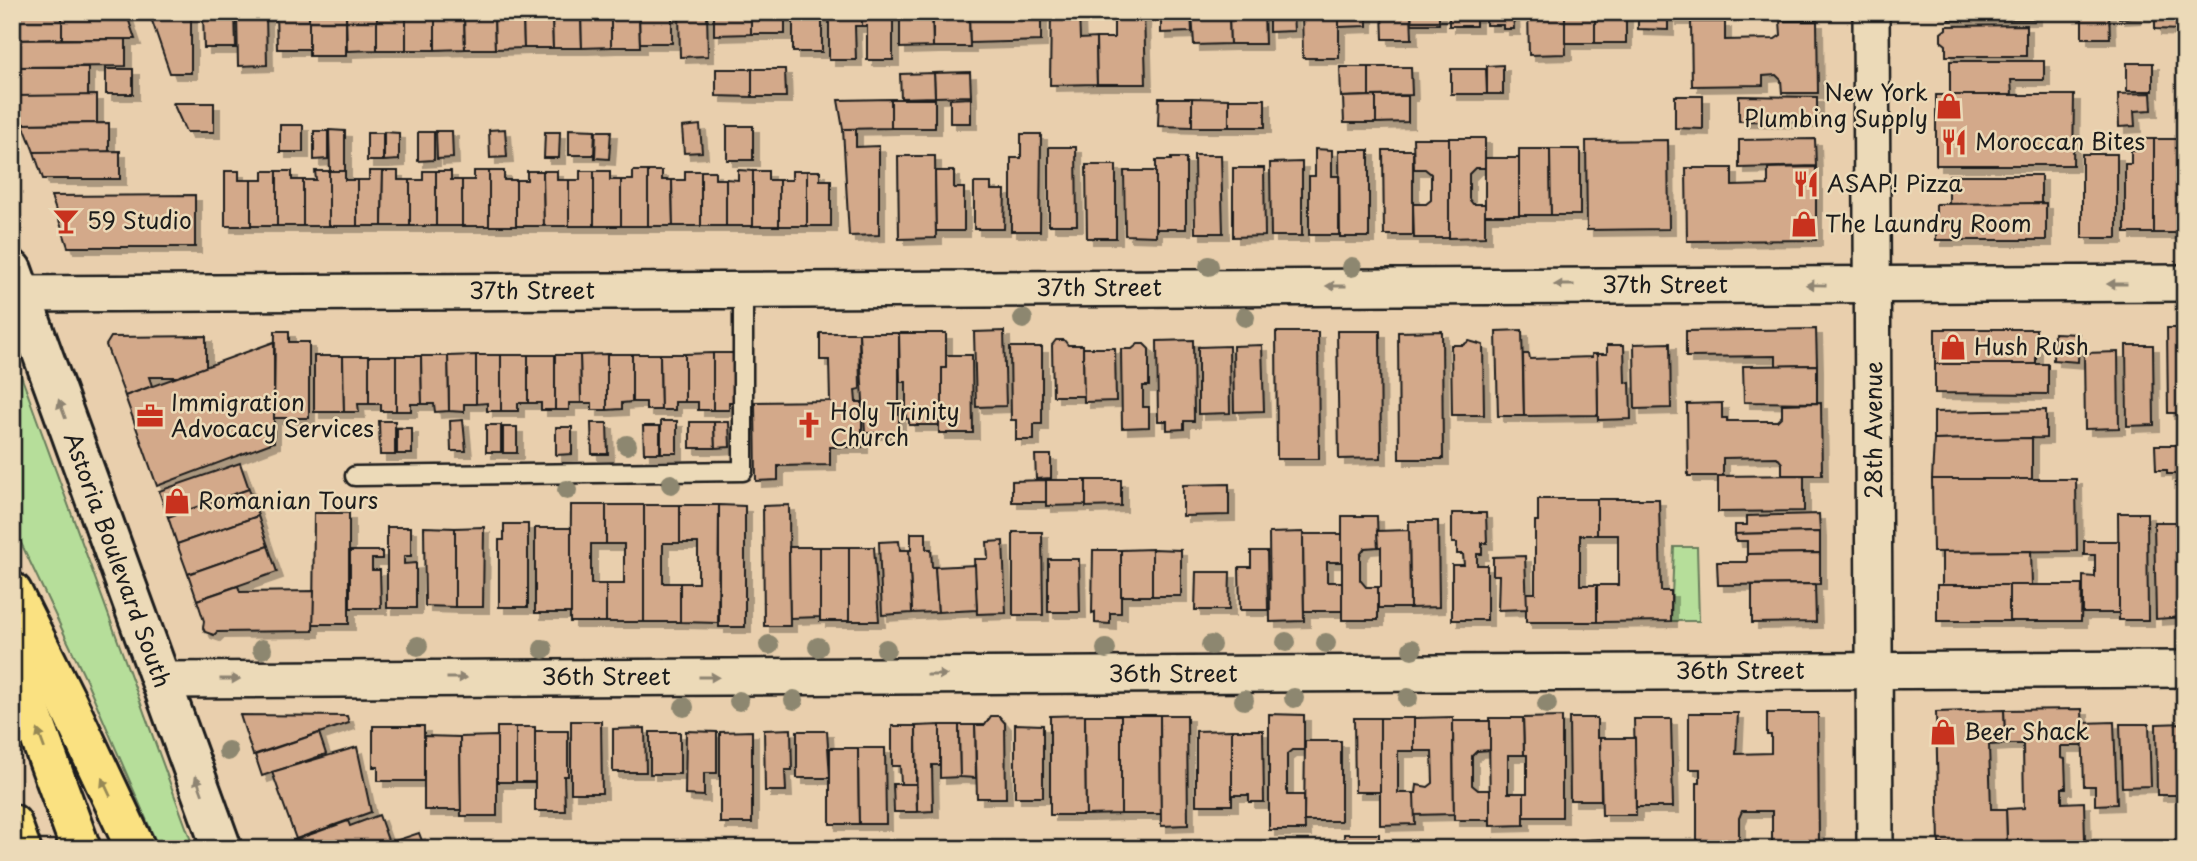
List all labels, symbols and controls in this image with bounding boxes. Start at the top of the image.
place label: New York Plumbing Supply [1744,74,1928,135]
shop icon: New York Plumbing Supply [1934,91,1964,121]
place label: Moroccan Bites [1975,123,2145,158]
restaurant icon: Moroccan Bites [1939,127,1969,157]
place label: ASAP! Pizza [1827,165,1963,200]
restaurant icon: ASAP! Pizza [1791,169,1821,199]
place label: 59 Studio [87,202,192,237]
place label: The Laundry Room [1825,205,2032,240]
bar icon: 59 Studio [51,206,81,236]
shop icon: The Laundry Room [1789,209,1819,239]
street label: 37th Street [1602,266,1728,301]
street label: 37th Street [1036,269,1162,304]
street label: 37th Street [469,272,595,307]
one-way arrow [2105,278,2127,290]
one-way arrow [1552,279,1574,291]
one-way arrow [1804,279,1826,291]
one-way arrow [1325,280,1347,292]
place label: Hush Rush [1974,328,2089,363]
shop icon: Hush Rush [1938,332,1968,362]
street label: 28th Avenue [1855,361,1890,499]
place label: Immigration Advocacy Services [171,384,374,445]
place label: Holy Trinity Church [830,393,960,454]
one-way arrow [56,398,67,419]
office icon: Immigration Advocacy Services [135,401,165,431]
church icon: Holy Trinity Church [794,410,824,440]
street label: Astoria Boulevard South [56,427,181,692]
place label: Romanian Tours [198,482,378,517]
shop icon: Romanian Tours [162,486,192,516]
street label: 36th Street [1675,652,1805,687]
street label: 36th Street [1108,655,1238,690]
street label: 36th Street [541,658,671,693]
one-way arrow [926,669,948,681]
one-way arrow [698,671,720,682]
one-way arrow [446,672,468,684]
one-way arrow [219,673,241,685]
place label: Beer Shack [1964,713,2089,748]
shop icon: Beer Shack [1928,717,1958,747]
one-way arrow [35,728,46,749]
one-way arrow [193,774,204,795]
one-way arrow [100,777,112,797]

